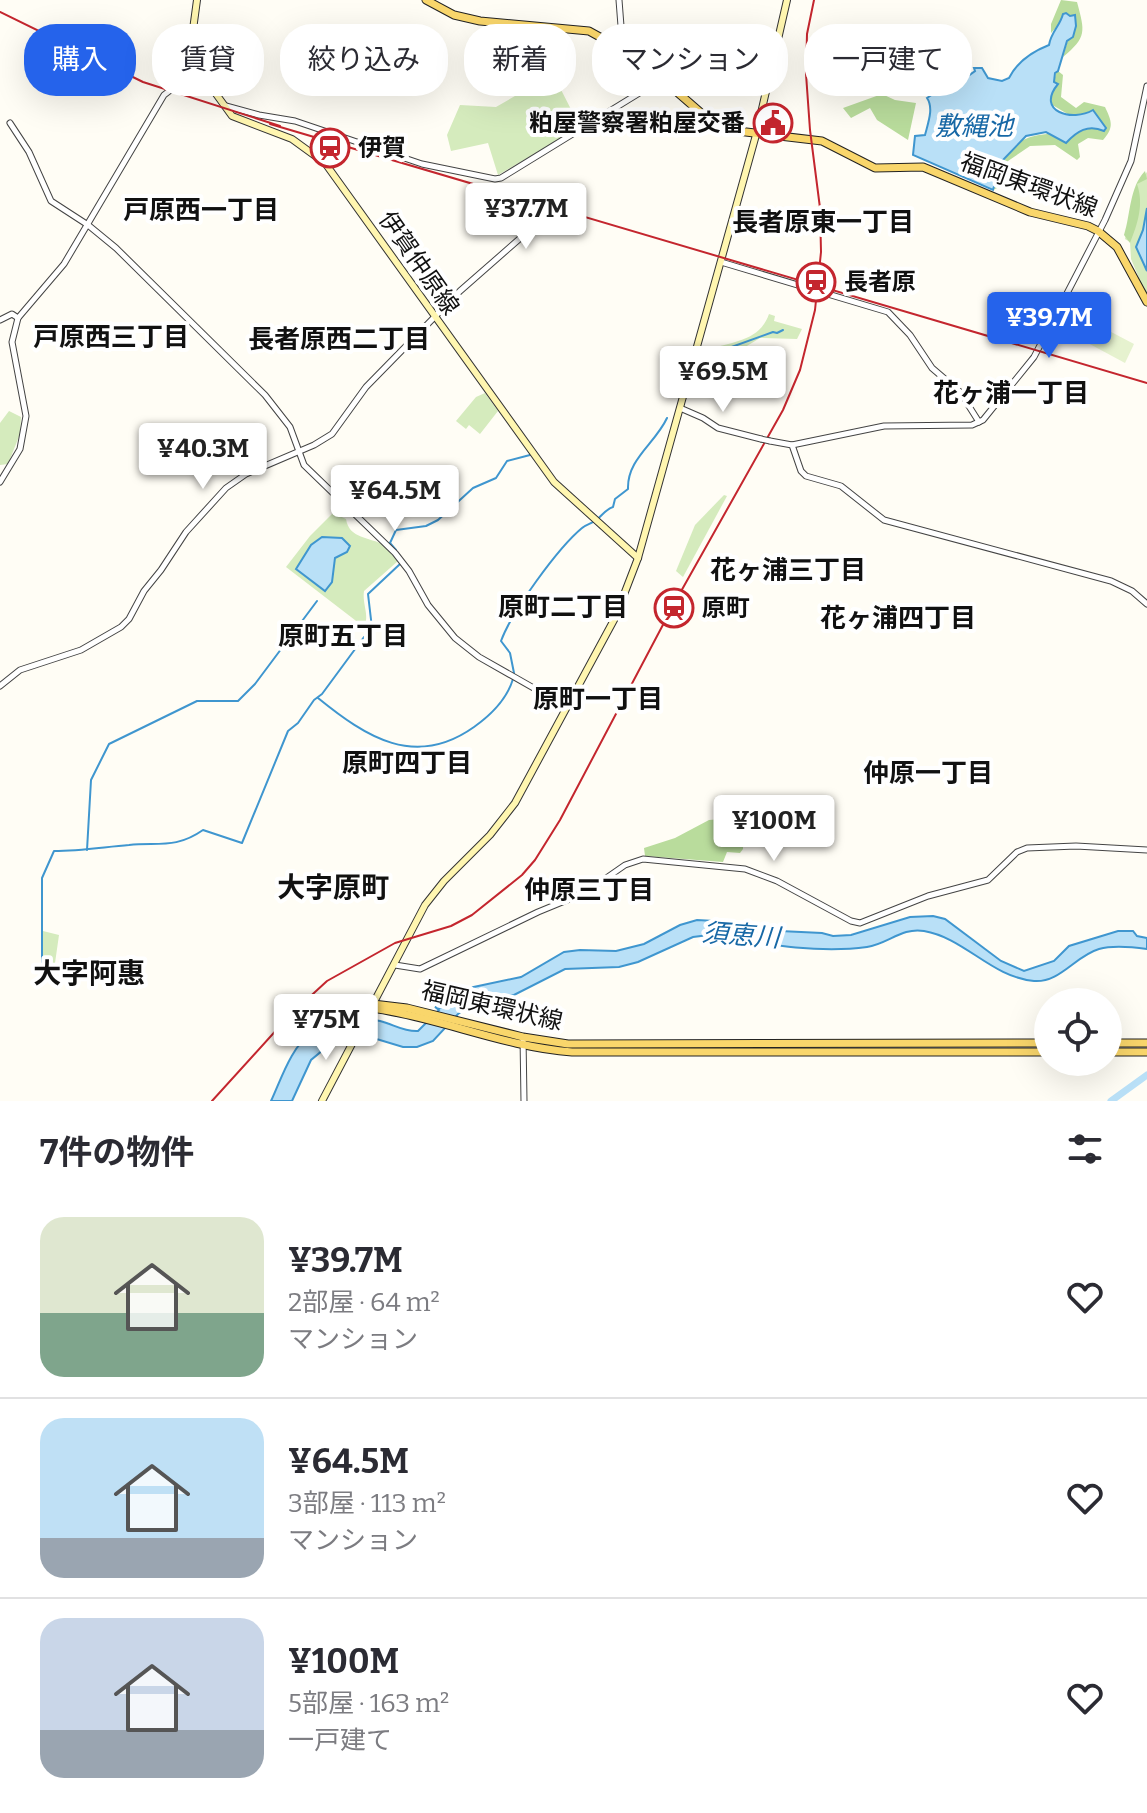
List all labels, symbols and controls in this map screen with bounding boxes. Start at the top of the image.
chip: 購入 [24,24,136,96]
chip: 賃貸 [152,24,264,96]
chip: 絞り込み [280,24,448,96]
chip: 新着 [464,24,576,96]
chip: マンション [592,24,788,96]
chip: 一戸建て [804,24,972,96]
public building icon: 粕屋警察署粕屋交番 [752,102,794,144]
place label: 粕屋警察署粕屋交番 [529,109,745,137]
water label: 敷縄池 [935,111,1016,142]
station icon: 伊賀 [309,127,351,169]
place label: 伊賀 [358,134,406,162]
street label: 福岡東環状線 [957,147,1101,223]
pin: ¥37.7M [461,183,591,251]
text: ¥37.7M [483,193,569,224]
district label: 戸原西一丁目 [123,195,279,226]
street label: 伊賀仲原線 [373,206,465,320]
district label: 長者原東一丁目 [732,207,914,238]
station icon: 長者原 [795,261,837,303]
place label: 長者原 [844,268,916,296]
pin: ¥39.7M [984,292,1114,360]
text: ¥39.7M [1005,302,1093,333]
district label: 戸原西三丁目 [33,322,189,353]
district label: 長者原西二丁目 [248,324,430,355]
pin: ¥69.5M [658,346,788,414]
text: ¥69.5M [678,356,768,387]
district label: 花ヶ浦一丁目 [933,378,1089,409]
pin: ¥40.3M [138,423,268,491]
text: ¥40.3M [157,433,249,464]
pin: ¥64.5M [330,465,460,533]
text: ¥64.5M [349,475,441,506]
district label: 花ヶ浦三丁目 [710,555,866,586]
station icon: 原町 [653,587,695,629]
district label: 原町二丁目 [498,592,628,623]
place label: 原町 [702,594,750,622]
district label: 花ヶ浦四丁目 [820,603,976,634]
district label: 原町五丁目 [278,621,408,652]
district label: 原町一丁目 [533,684,663,715]
district label: 原町四丁目 [342,748,472,779]
district label: 仲原一丁目 [863,758,993,789]
pin: ¥100M [718,795,830,863]
text: ¥100M [731,805,817,836]
district label: 大字原町 [277,871,389,904]
district label: 仲原三丁目 [524,875,654,906]
water label: 須恵川 [701,917,784,954]
district label: 大字阿惠 [33,957,145,990]
street label: 福岡東環状線 [419,976,565,1036]
map controls [1034,988,1122,1076]
button: locate [1034,988,1122,1076]
pin: ¥75M [279,994,373,1062]
text: ¥75M [292,1004,360,1035]
icon: filters [1063,1127,1107,1171]
text: 7件の物件 [40,1132,194,1173]
text: ¥39.7M [288,1240,403,1281]
icon: home [104,1249,200,1345]
icon: heart [1063,1275,1107,1319]
text: 2部屋 · 64 m² [288,1287,440,1318]
text: マンション [288,1324,418,1355]
text: ¥64.5M [288,1441,409,1482]
icon: home [104,1450,200,1546]
icon: heart [1063,1476,1107,1520]
text: 3部屋 · 113 m² [288,1488,446,1519]
text: マンション [288,1525,418,1556]
text: ¥100M [288,1641,399,1682]
icon: home [104,1650,200,1746]
icon: heart [1063,1676,1107,1720]
text: 5部屋 · 163 m² [288,1688,449,1719]
text: 一戸建て [288,1725,392,1756]

